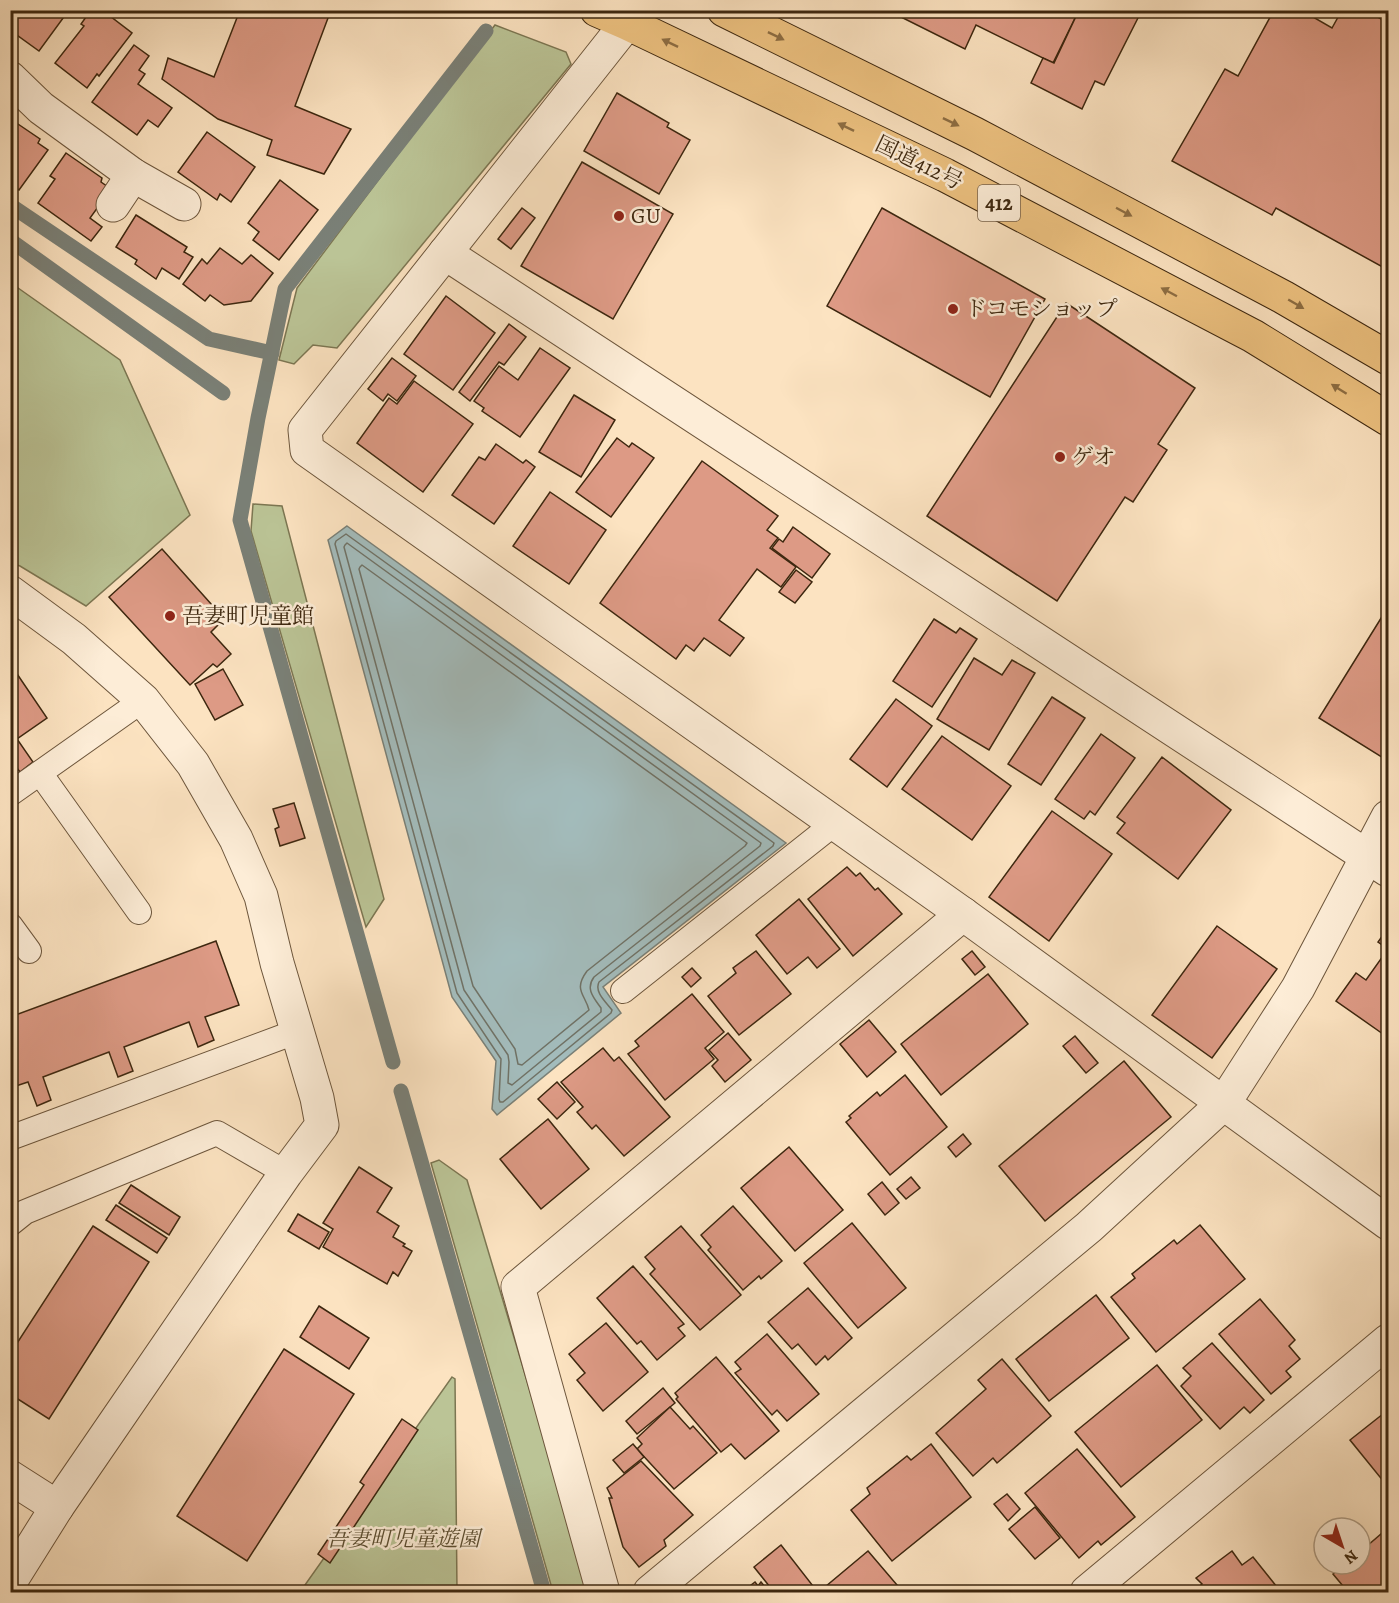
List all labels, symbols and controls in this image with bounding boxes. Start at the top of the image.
one-way arrow [768,32,785,41]
one-way arrow [661,39,678,48]
one-way arrow [943,118,960,127]
one-way arrow [837,123,854,132]
street label: 国道412号 [870,129,968,197]
road number: 412 [978,185,1020,221]
place label: GU [631,201,661,231]
one-way arrow [1115,207,1133,217]
marker: GU [612,209,626,223]
one-way arrow [1161,287,1178,297]
place label: ドコモショップ [965,294,1118,324]
one-way arrow [1288,299,1305,309]
marker: ドコモショップ [946,302,960,316]
one-way arrow [1331,383,1347,394]
place label: ゲオ [1072,442,1116,472]
marker: ゲオ [1053,450,1067,464]
place label: 吾妻町児童館 [182,601,314,631]
marker: 吾妻町児童館 [163,609,177,623]
north arrow [1312,1516,1372,1576]
park label: 吾妻町児童遊園 [326,1524,483,1554]
text: N [1339,1545,1362,1569]

